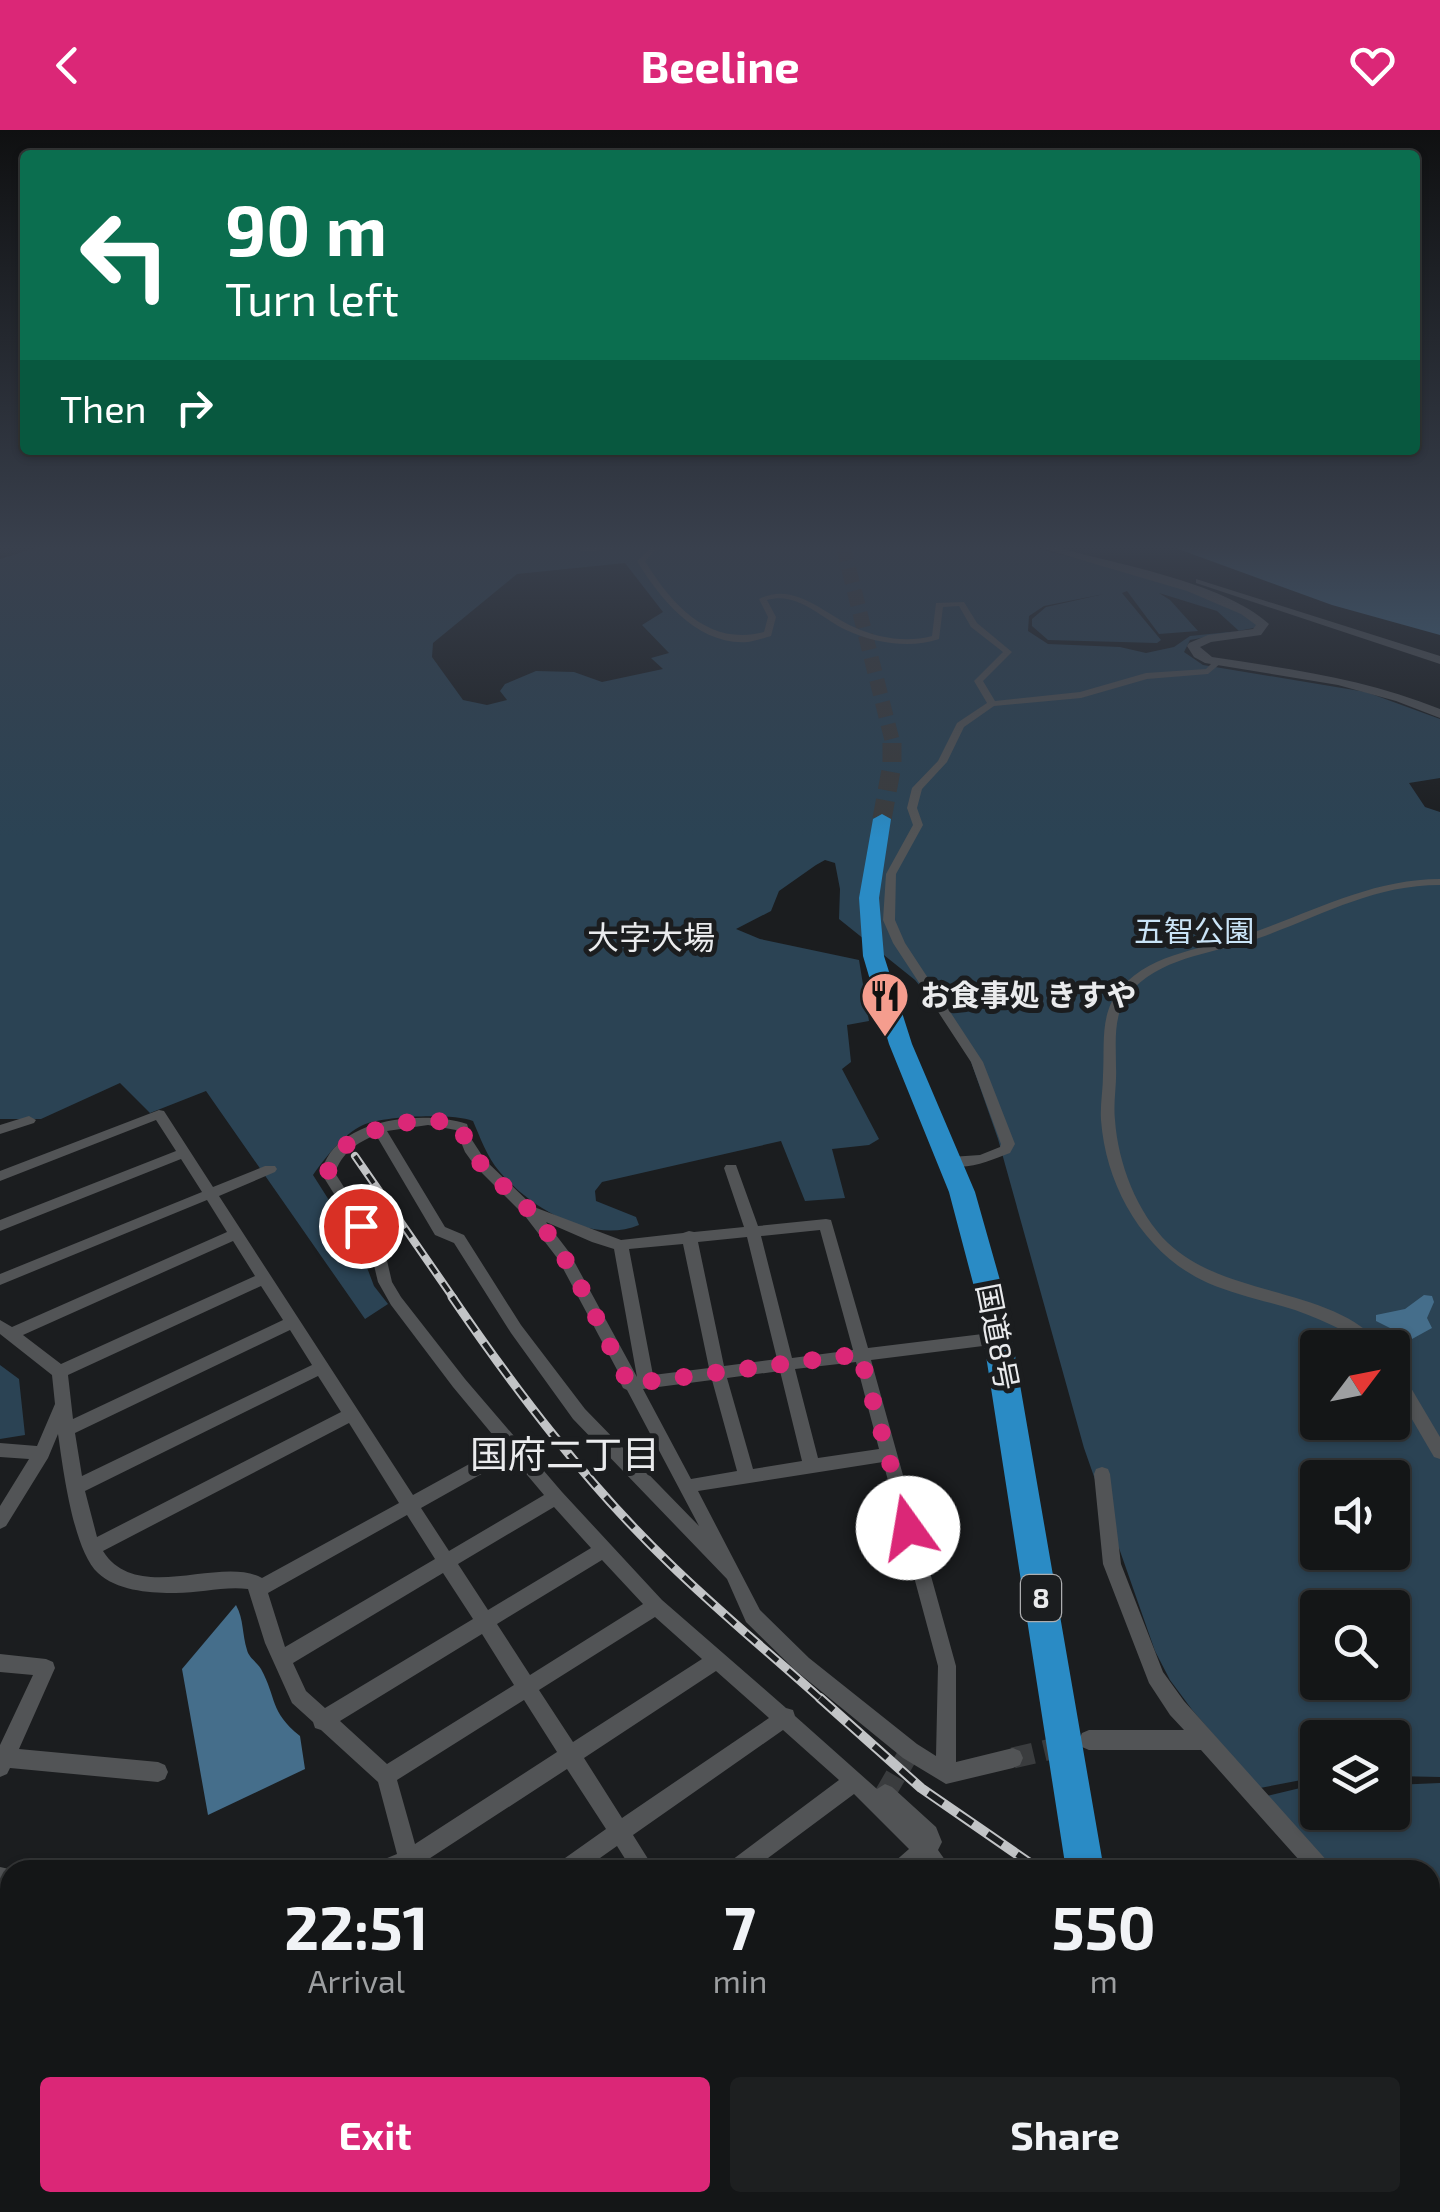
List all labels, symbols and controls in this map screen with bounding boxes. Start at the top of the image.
icon: back [40,38,95,93]
text: Beeline [640,38,800,92]
icon: heart [1345,38,1400,93]
text: 90 m [225,186,387,270]
icon: left [60,190,190,320]
text: Turn left [225,271,399,325]
icon: right [167,380,222,435]
text: Then [60,385,147,431]
park label: 五智公園 [1134,912,1254,948]
district label: 大字大場 [587,917,715,955]
restaurant icon: お食事処 きすや [859,970,911,1038]
place label: お食事処 きすや [920,976,1136,1012]
pin [319,1184,404,1269]
icon: arrive [334,1199,389,1254]
street label: 国道8号 [971,1280,1027,1393]
north arrow [1300,1330,1410,1440]
map controls [1300,1330,1410,1830]
district label: 国府二丁目 [470,1430,660,1476]
button: sound [1300,1460,1410,1570]
position arrow [856,1476,960,1580]
road number: 8 [1021,1575,1061,1621]
button: search [1300,1590,1410,1700]
button: layers [1300,1720,1410,1830]
text: 22:51 [284,1890,428,1962]
text: 7 [724,1890,756,1962]
text: 550 [1052,1890,1156,1962]
text: Arrival [308,1961,405,1999]
text: min [713,1961,767,1999]
text: m [1090,1961,1118,1999]
button: Exit [40,2077,710,2192]
button: Share [730,2077,1400,2192]

